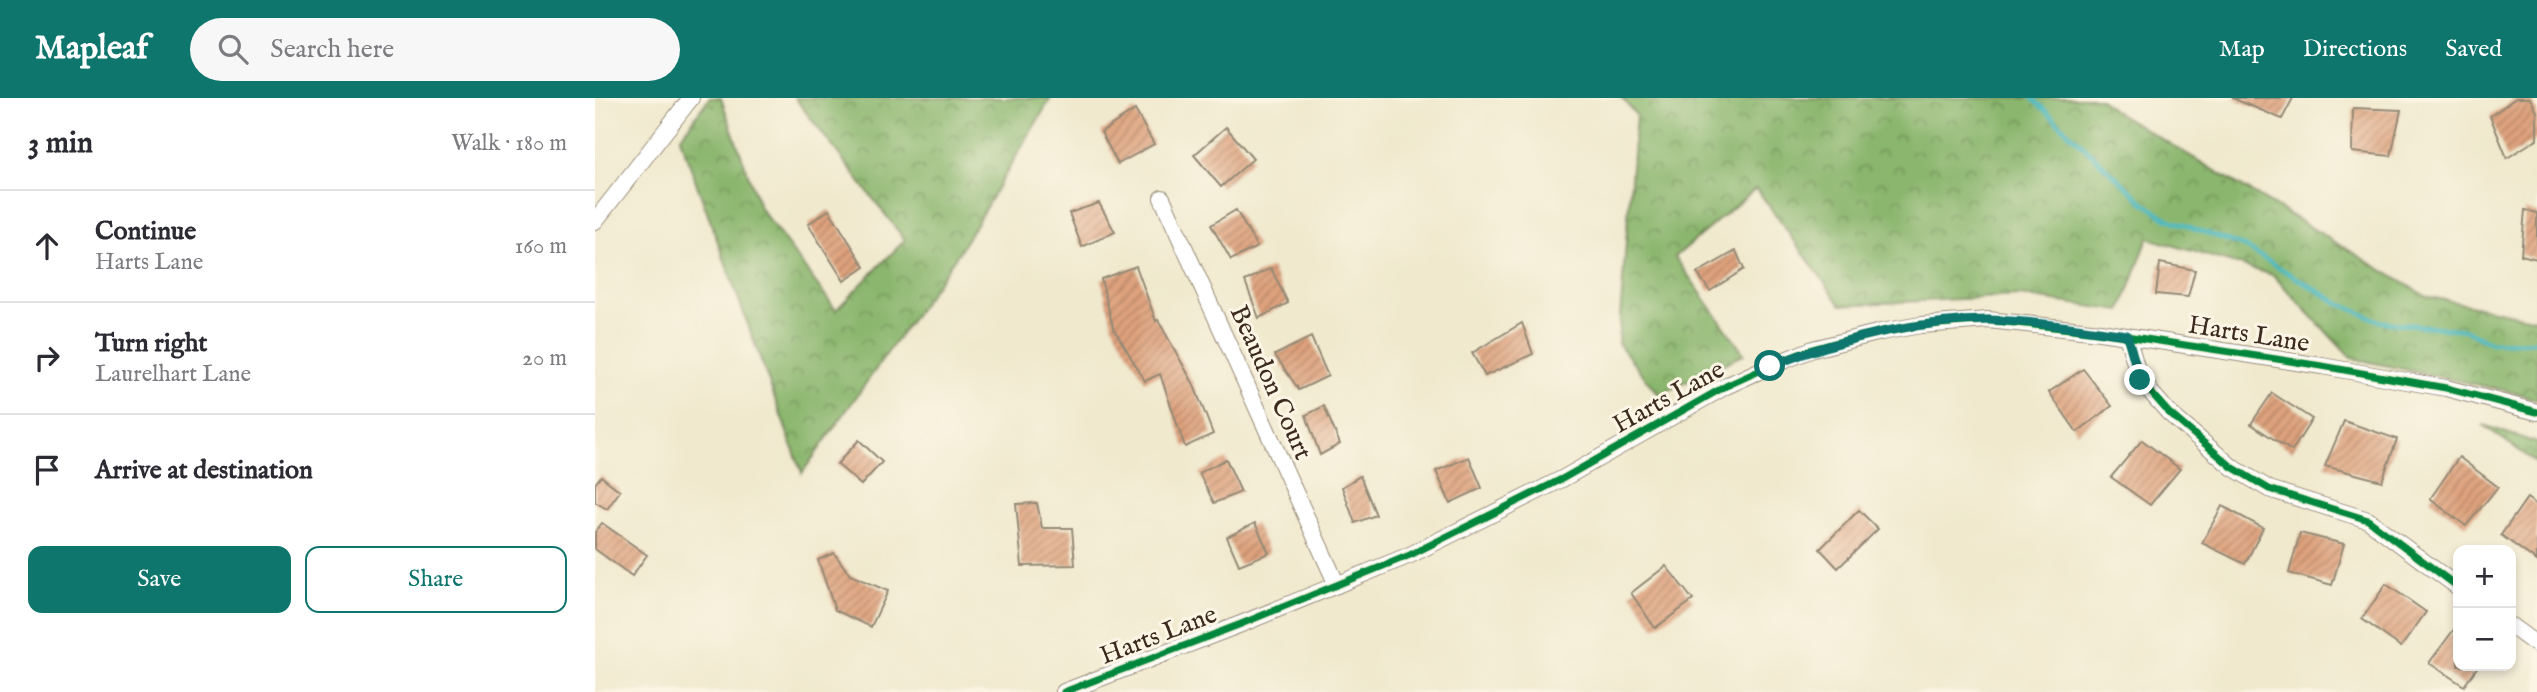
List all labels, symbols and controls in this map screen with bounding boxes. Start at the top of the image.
search box [190,18,680,81]
text: Mapleaf [35,28,148,70]
icon: search [214,30,252,68]
text: Search here [270,33,394,66]
text: Map [2219,34,2265,65]
text: Directions [2303,34,2407,65]
text: Saved [2445,34,2502,65]
text: 3 min [28,125,93,163]
text: Walk · 180 m [451,129,567,158]
text: Continue [95,215,196,248]
icon: ahead [28,227,66,265]
text: 160 m [515,232,567,261]
text: Harts Lane [95,248,203,277]
street label: Beaudon Court [1222,300,1319,465]
street label: Harts Lane [2186,309,2312,360]
text: Turn right [95,327,208,360]
icon: right [28,339,66,377]
text: 20 m [522,344,567,373]
route start [1754,350,1785,381]
street label: Harts Lane [1607,353,1730,441]
text: Laurelhart Lane [95,360,251,389]
route end [2124,364,2155,395]
icon: arrive [28,451,66,489]
text: Arrive at destination [95,454,313,487]
map controls [2453,545,2516,671]
button: + [2453,545,2516,608]
button: Save [28,546,291,613]
button: Share [305,546,567,613]
street label: Harts Lane [1096,598,1222,673]
button: − [2453,608,2516,671]

